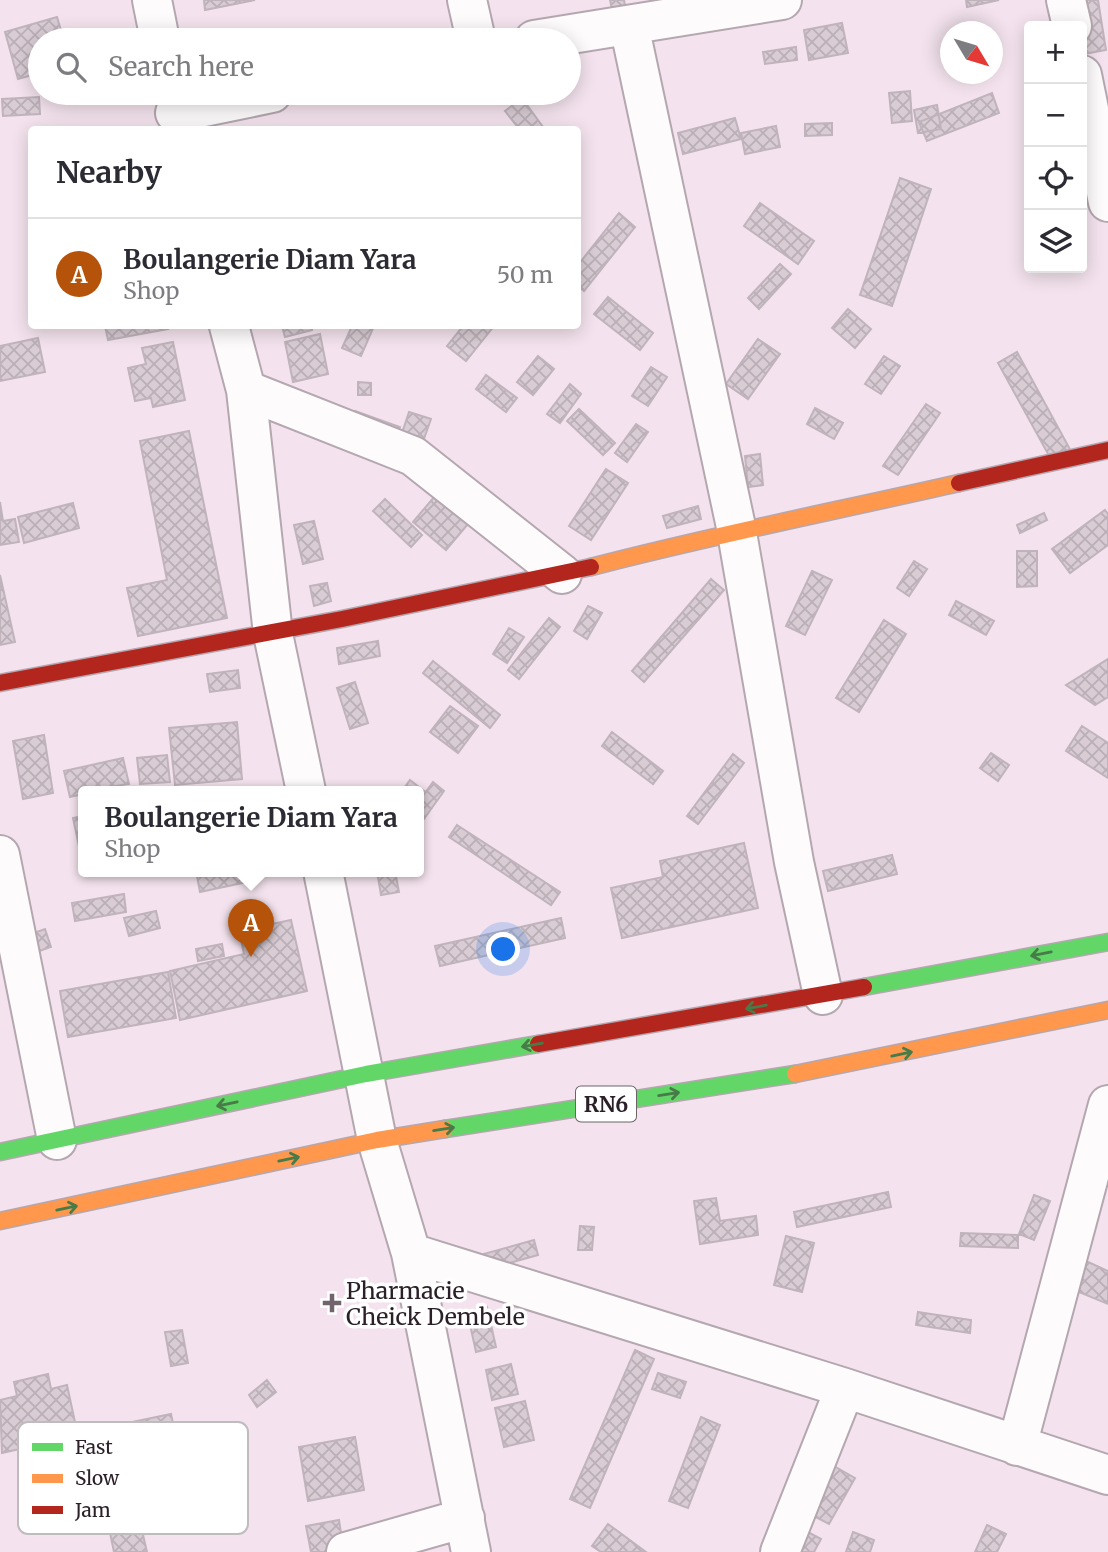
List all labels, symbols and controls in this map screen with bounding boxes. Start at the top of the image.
north arrow [940,21,1003,84]
map controls [1024,21,1087,273]
button: + [1024,21,1087,84]
search box [28,28,581,105]
icon: search [52,48,90,86]
text: Search here [108,50,254,83]
button: − [1024,84,1087,147]
button: locate [1024,147,1087,210]
text: Nearby [56,153,162,191]
button: layers [1024,210,1087,273]
text: Boulangerie Diam Yara [123,243,417,276]
text: A [71,260,87,289]
text: 50 m [497,260,553,289]
text: Shop [123,276,179,305]
popup [78,786,424,877]
text: Boulangerie Diam Yara [104,801,398,834]
text: Shop [104,834,160,863]
pin: A [228,899,274,957]
your location [486,932,520,966]
one-way arrow [1030,948,1053,962]
one-way arrow [745,1001,768,1014]
one-way arrow [521,1039,544,1052]
one-way arrow [890,1046,913,1060]
road number: RN6 [576,1086,636,1122]
one-way arrow [657,1087,680,1100]
one-way arrow [216,1097,239,1111]
one-way arrow [432,1122,455,1135]
one-way arrow [277,1152,300,1165]
one-way arrow [55,1200,78,1214]
place label: Pharmacie Cheick Dembele [346,1276,525,1331]
marker: Pharmacie Cheick Dembele [324,1295,340,1311]
legend [18,1422,248,1534]
text: Fast [75,1435,113,1459]
text: Slow [75,1466,120,1490]
text: Jam [74,1498,111,1522]

